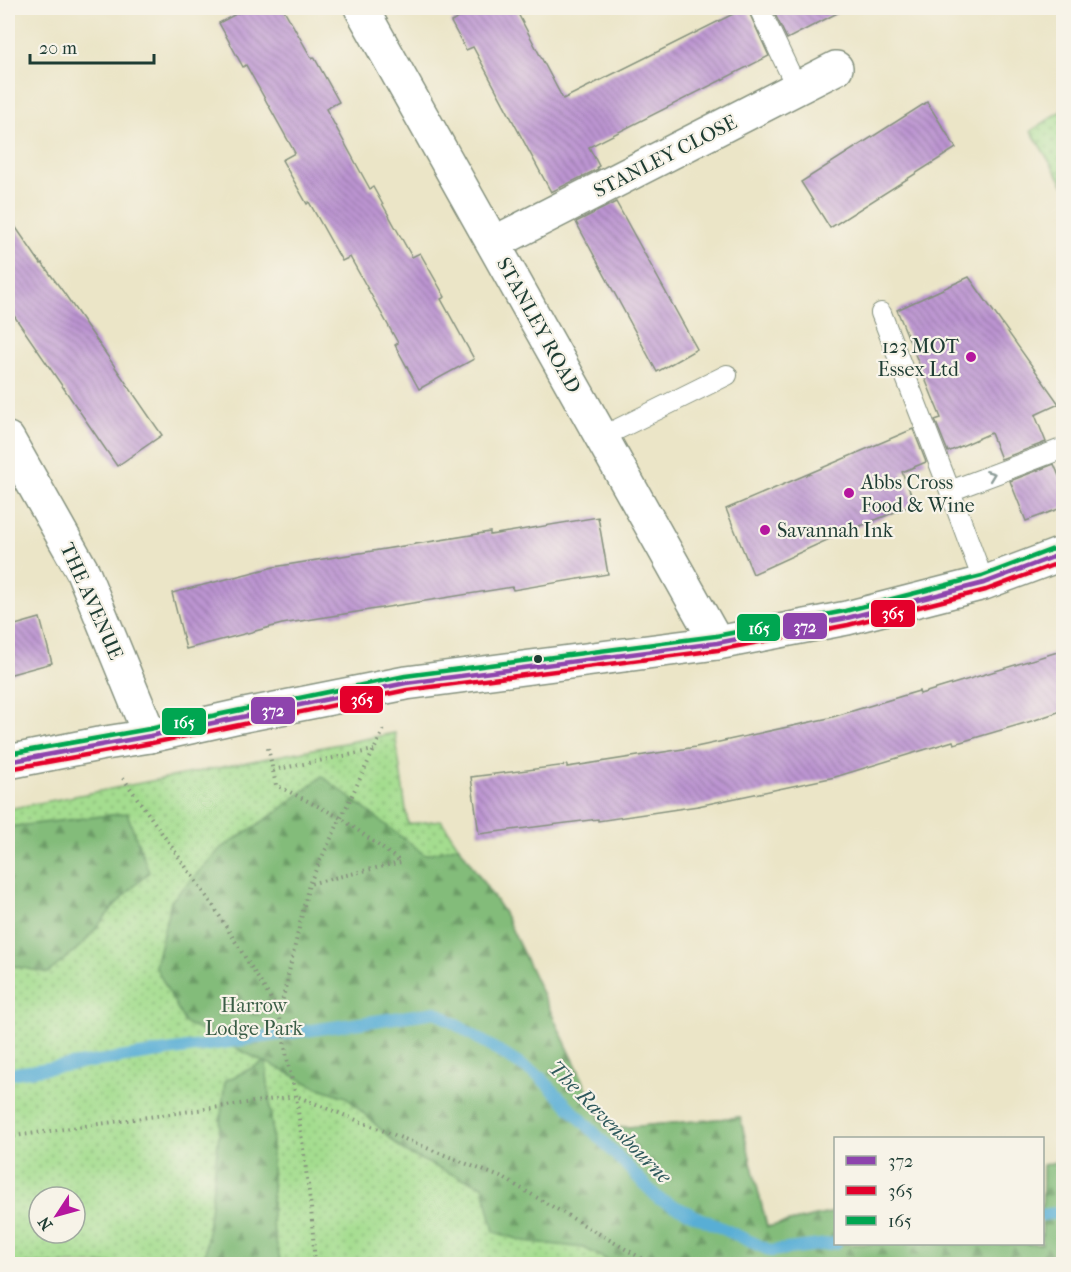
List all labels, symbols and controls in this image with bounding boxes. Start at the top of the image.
scale bar [30,27,154,65]
text: 20 m [39,38,77,59]
street label: STANLEY CLOSE [590,110,741,202]
street label: STANLEY ROAD [492,254,585,397]
place label: 123 MOT Essex Ltd [878,335,960,381]
marker: 123 MOT Essex Ltd [964,350,978,364]
one-way arrow [985,470,996,482]
place label: Abbs Cross Food & Wine [860,471,975,517]
marker: Abbs Cross Food & Wine [842,486,856,500]
place label: Savannah Ink [777,519,894,542]
marker: Savannah Ink [758,523,772,537]
street label: THE AVENUE [55,539,128,663]
line badge: 365 [870,599,916,628]
text: 365 [882,604,904,624]
line badge: 372 [782,612,828,640]
line badge: 165 [736,613,781,642]
text: 372 [794,617,816,637]
text: 165 [748,619,770,638]
unlabelled marker [532,653,544,665]
line badge: 365 [339,685,384,714]
text: 365 [351,690,373,710]
line badge: 372 [250,696,296,725]
text: 372 [262,701,284,721]
line badge: 165 [161,707,207,736]
text: 165 [173,713,195,732]
park label: Harrow Lodge Park [205,994,304,1040]
water label: The Ravensbourne [544,1056,677,1189]
legend [834,1137,1044,1245]
text: 372 [888,1151,913,1172]
text: 365 [888,1181,913,1202]
north arrow [27,1185,87,1245]
text: 165 [888,1211,912,1232]
text: N [34,1212,57,1234]

